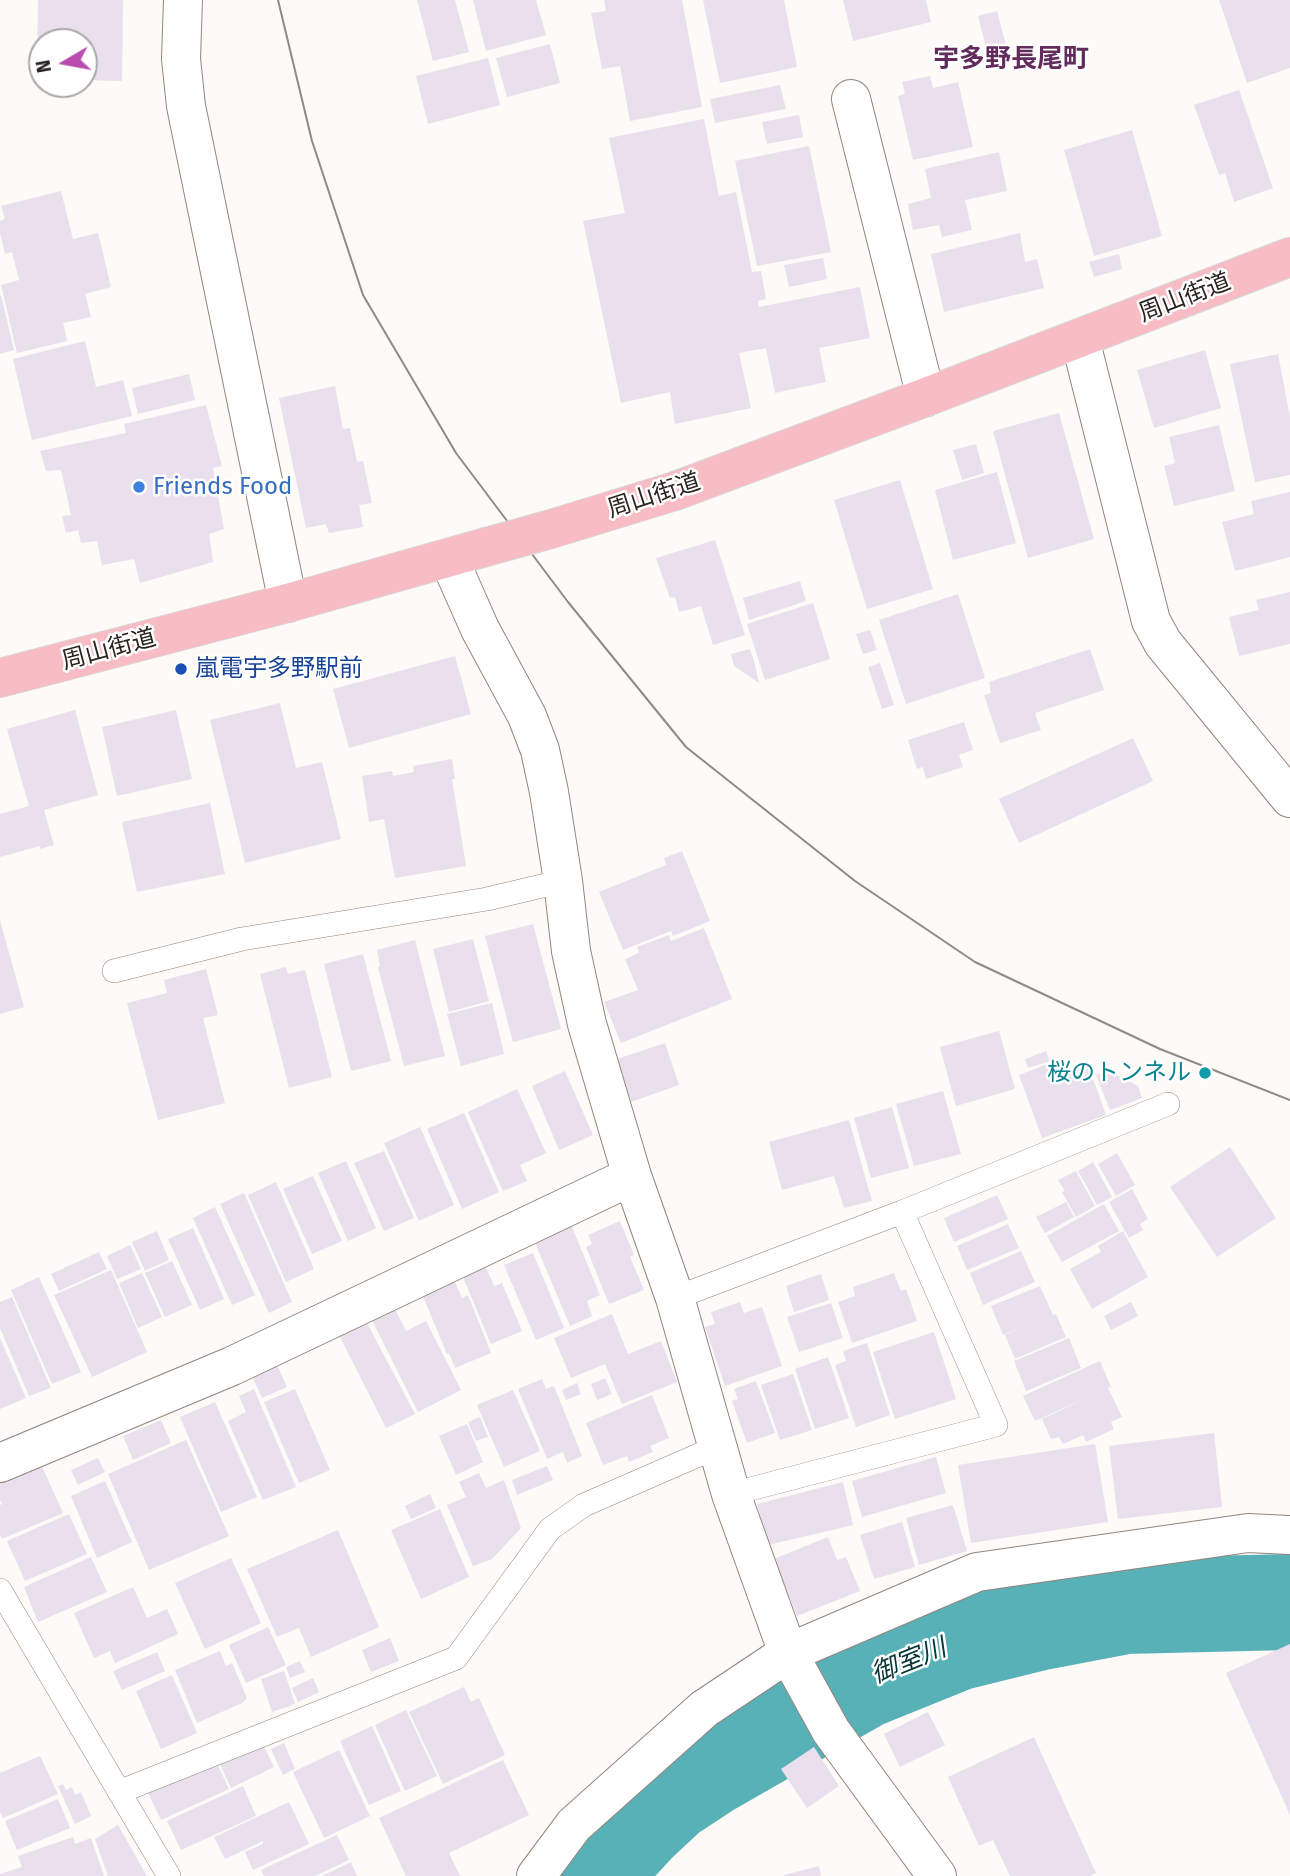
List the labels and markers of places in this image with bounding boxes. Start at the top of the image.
place label: Friends Food [153,473,292,501]
marker: Friends Food [131,479,147,495]
place label: 嵐電宇多野駅前 [195,655,363,683]
marker: 嵐電宇多野駅前 [173,661,189,677]
place label: 桜のトンネル [1047,1059,1191,1087]
marker: 桜のトンネル [1197,1065,1213,1081]

